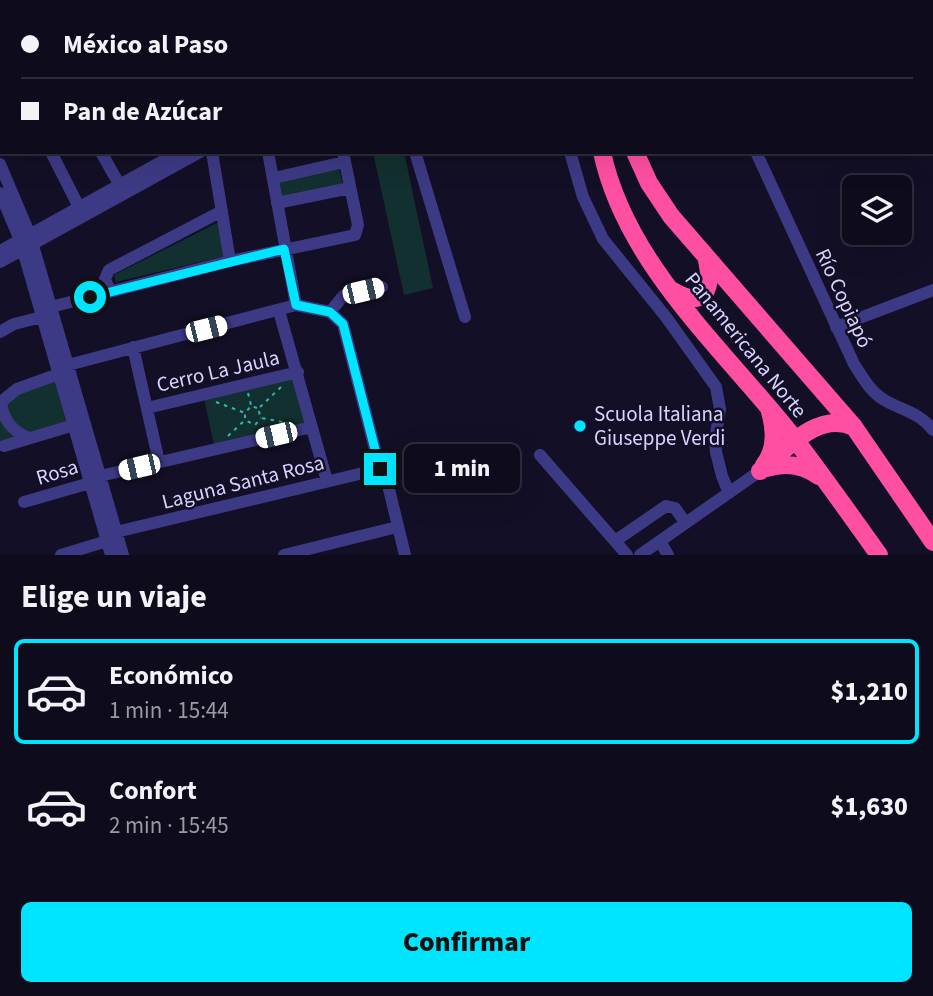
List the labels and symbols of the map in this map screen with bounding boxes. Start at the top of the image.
street label: Río Copiapó [808,243,880,353]
street label: Panamericana Norte [678,266,814,424]
car [341,276,386,306]
route start [74,281,106,313]
car [184,314,229,344]
street label: Cerro La Jaula [154,342,282,400]
place label: Scuola Italiana Giuseppe Verdi [594,399,726,453]
marker: Scuola Italiana Giuseppe Verdi [572,418,588,434]
car [254,420,299,450]
callout: 1 min [404,444,520,494]
street label: Laguna Santa Rosa [159,447,327,517]
street label: Rosa [32,451,82,493]
car [117,452,162,482]
route end [364,453,396,485]

